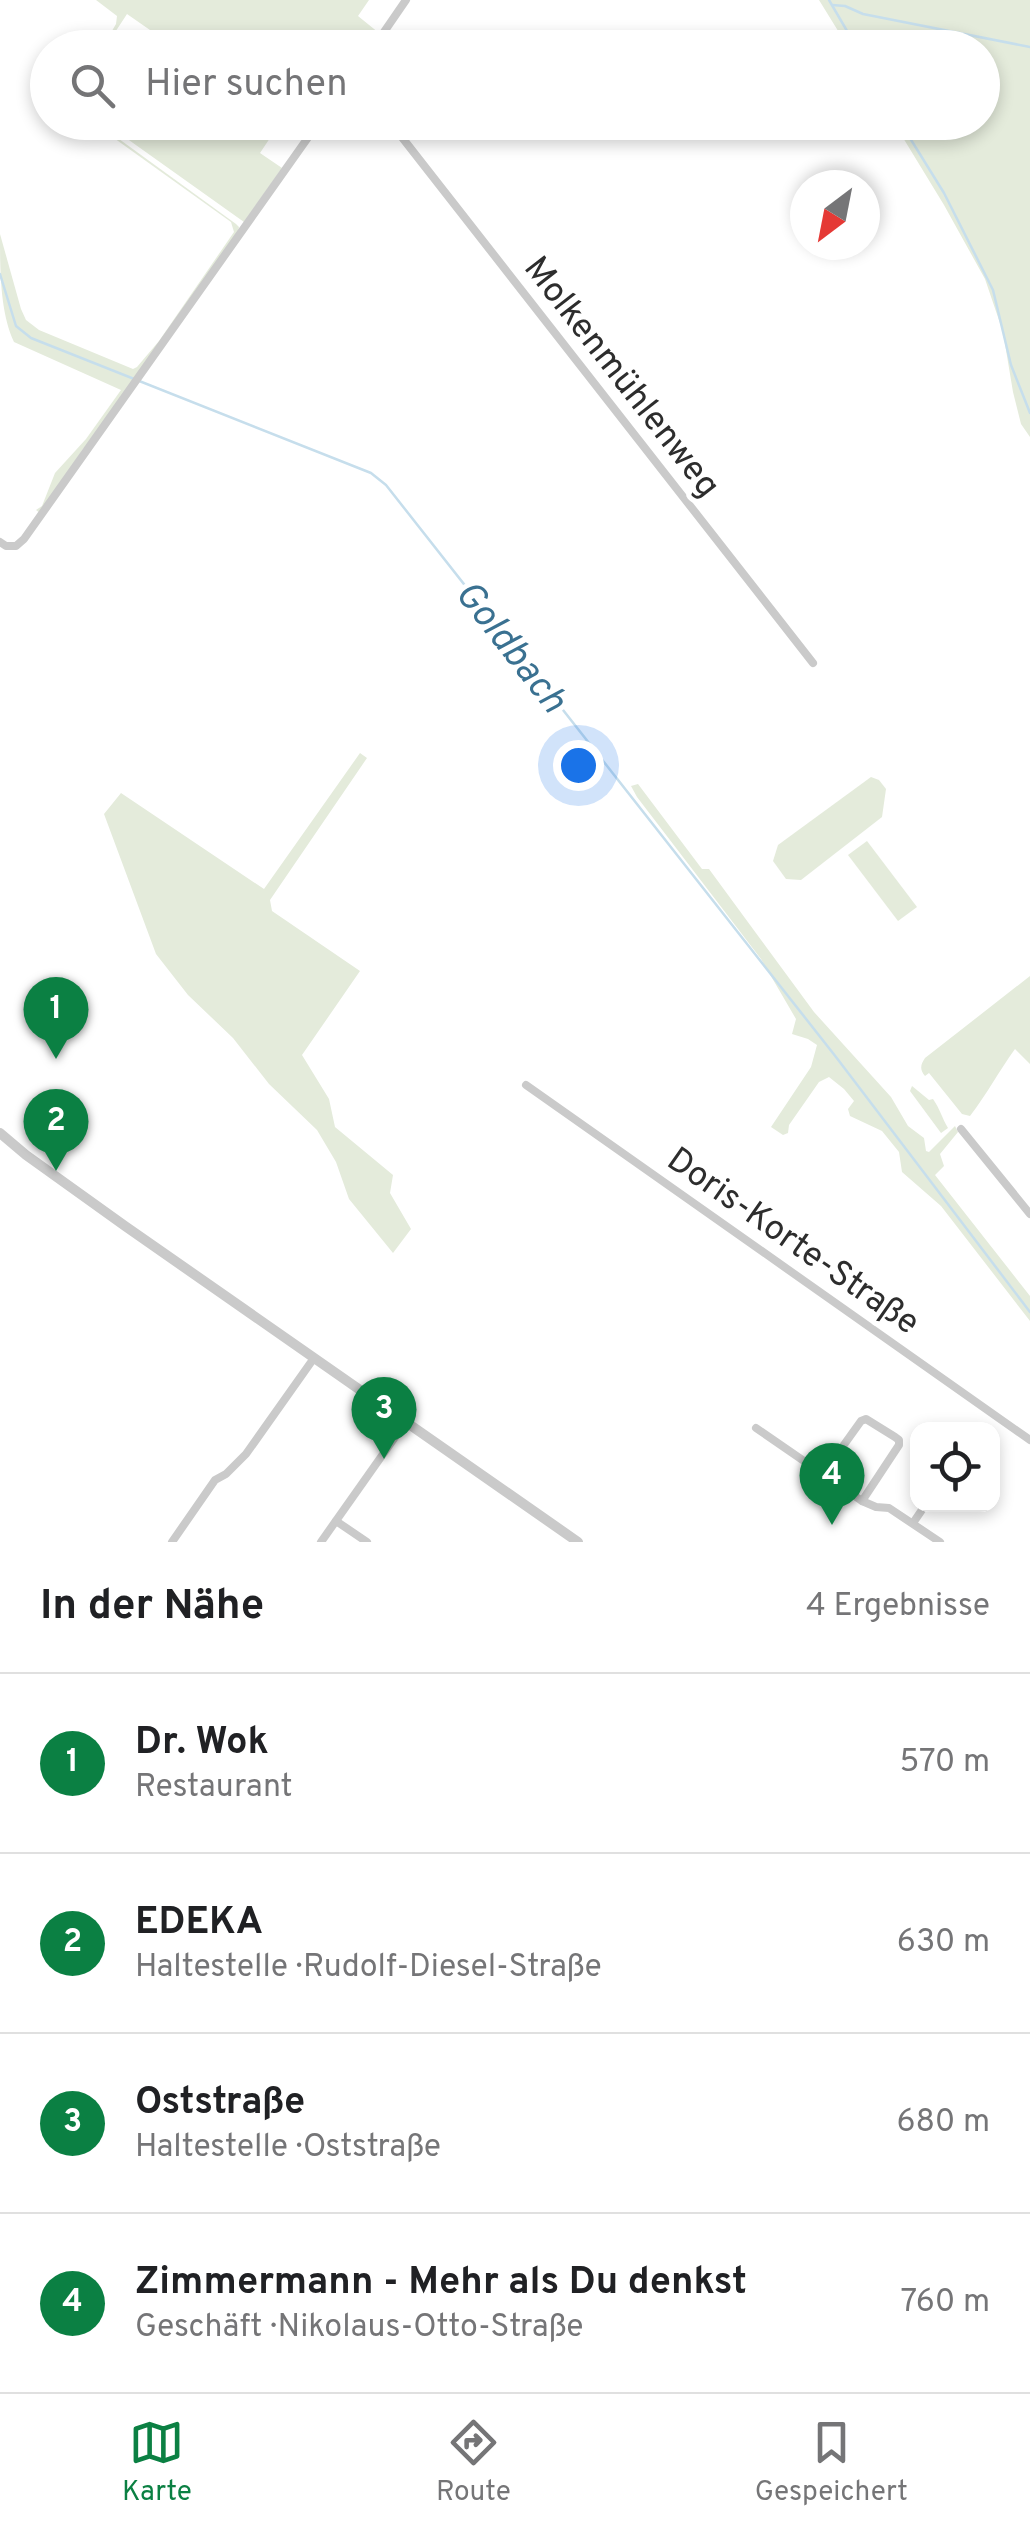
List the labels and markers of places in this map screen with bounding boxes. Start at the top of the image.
pin: 1 [23,976,88,1059]
pin: 2 [23,1088,88,1171]
pin: 3 [352,1376,416,1459]
pin: 4 [800,1442,864,1525]

